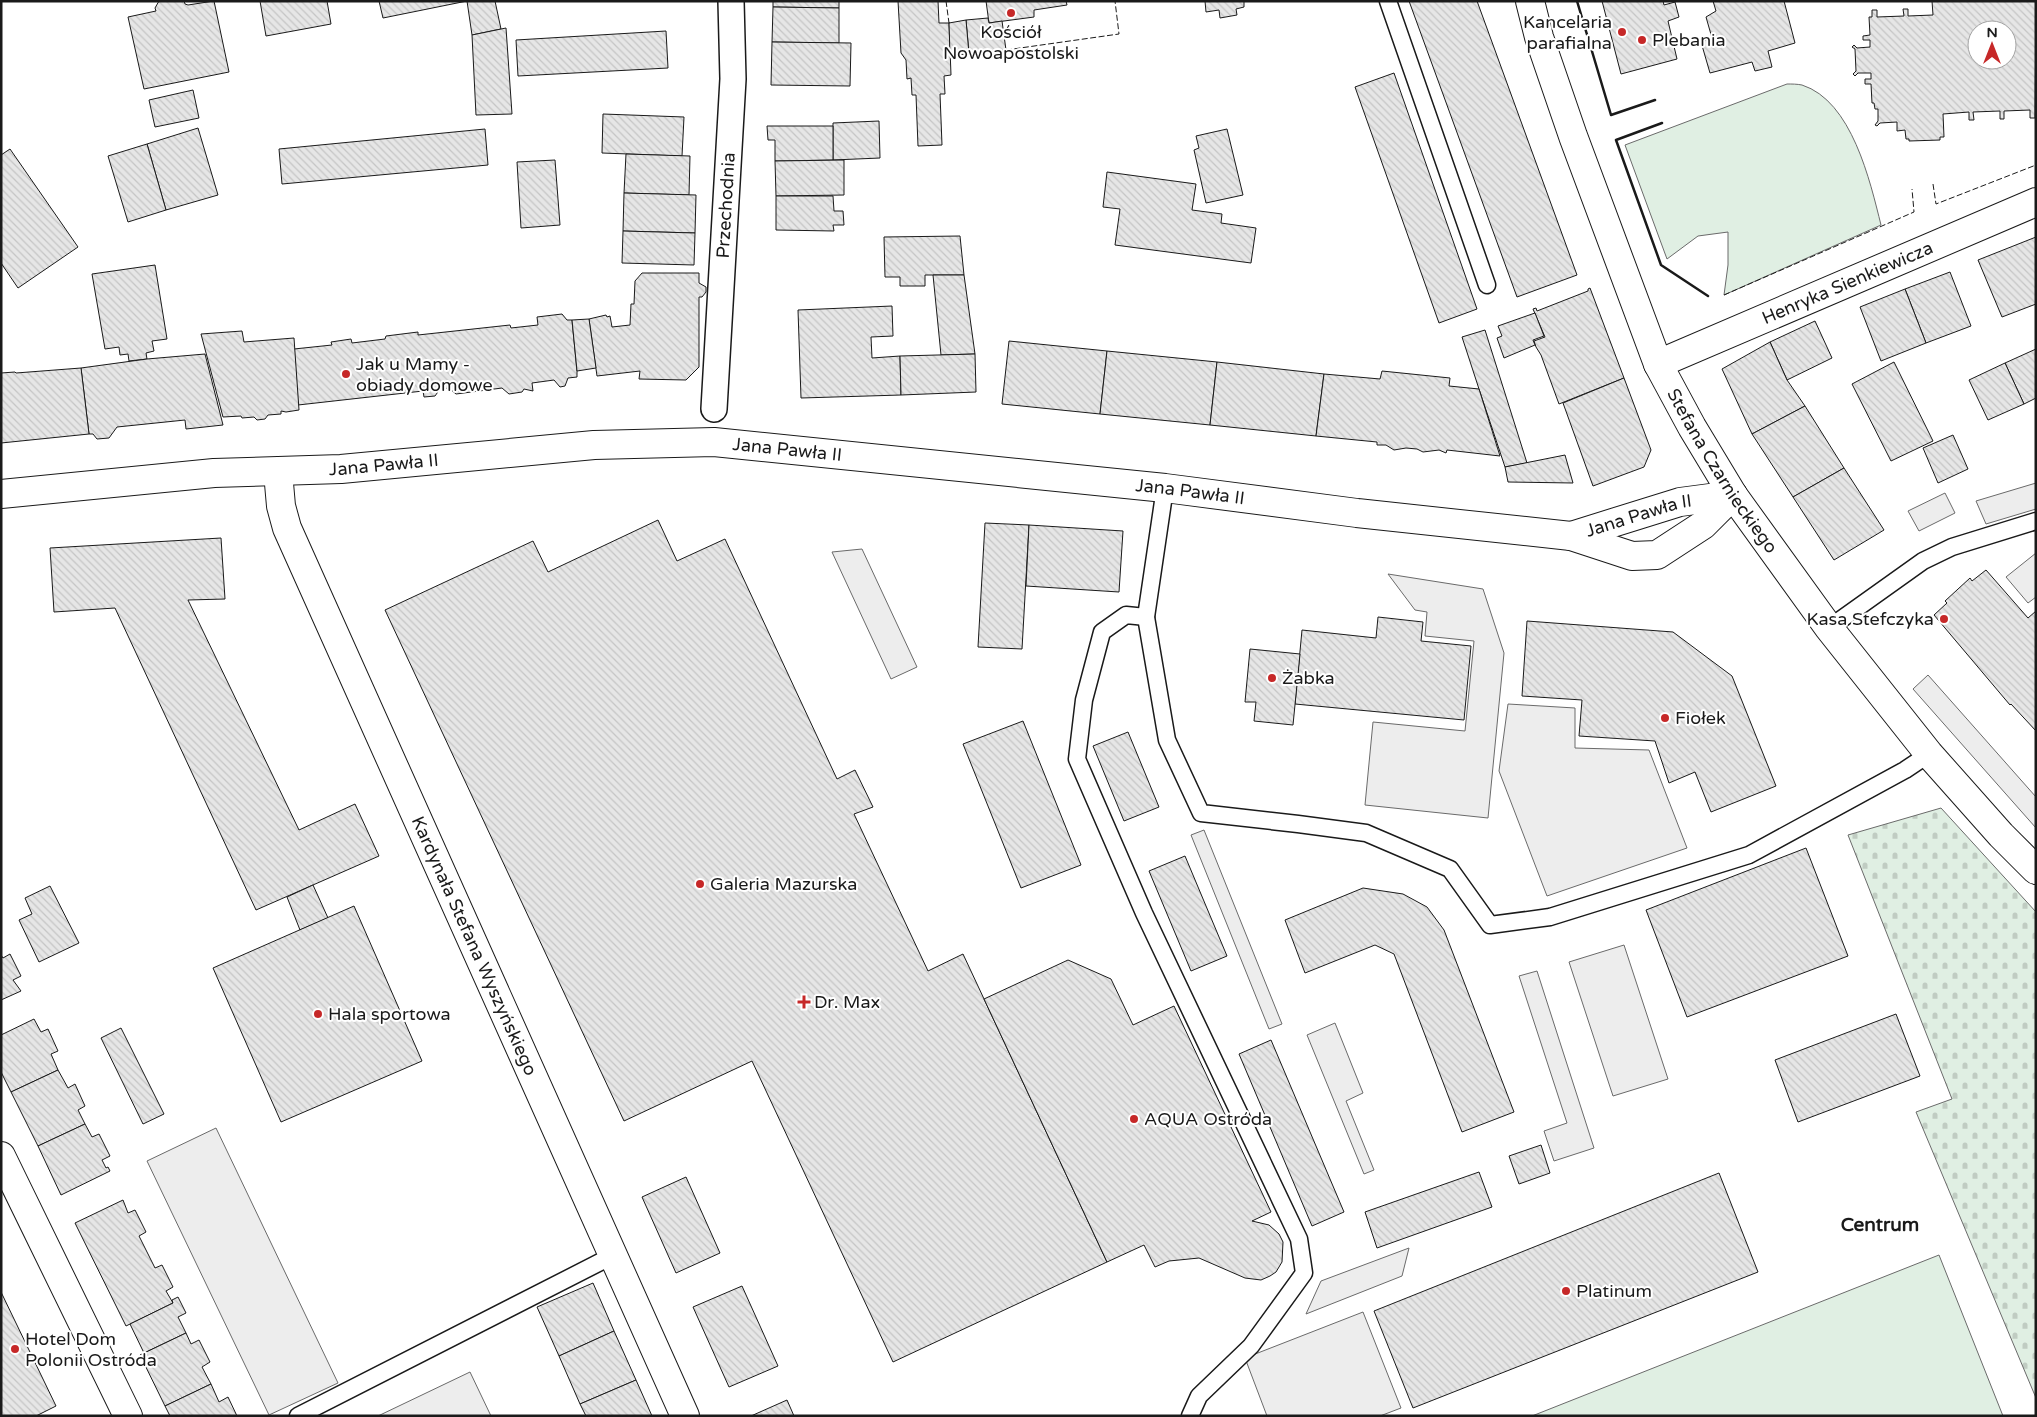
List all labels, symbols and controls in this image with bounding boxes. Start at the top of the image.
marker: Kościół Nowoapostolski [1005,7,1017,19]
place label: Kancelaria parafialna [1523,11,1612,54]
north arrow [1967,20,2017,70]
place label: Kościół Nowoapostolski [943,21,1079,64]
text: N [1986,24,1998,41]
marker: Kancelaria parafialna [1616,26,1628,38]
place label: Plebania [1652,29,1726,51]
marker: Plebania [1636,34,1648,46]
street label: Przechodnia [712,152,740,259]
street label: Henryka Sienkiewicza [1758,237,1936,329]
place label: Jak u Mamy - obiady domowe [356,353,493,396]
marker: Jak u Mamy - obiady domowe [340,368,352,380]
street label: Stefana Czarnieckiego [1662,385,1782,558]
street label: Jana Pawła II [732,433,843,466]
street label: Jana Pawła II [329,449,439,480]
street label: Jana Pawła II [1134,474,1246,509]
street label: Jana Pawła II [1583,490,1693,542]
place label: Kasa Stefczyka [1806,608,1934,630]
marker: Kasa Stefczyka [1938,613,1950,625]
place label: Żabka [1282,667,1335,689]
marker: Żabka [1266,672,1278,684]
place label: Fiołek [1675,707,1726,729]
marker: Fiołek [1659,712,1671,724]
street label: Kardynała Stefana Wyszyńskiego [407,813,542,1079]
place label: Galeria Mazurska [710,873,857,895]
marker: Galeria Mazurska [694,878,706,890]
place label: Dr. Max [814,991,880,1013]
marker: Dr. Max [798,996,810,1008]
place label: Hala sportowa [328,1003,451,1025]
marker: Hala sportowa [312,1008,324,1020]
place label: AQUA Ostróda [1144,1108,1272,1130]
marker: AQUA Ostróda [1128,1113,1140,1125]
district label: Centrum [1841,1214,1919,1236]
place label: Platinum [1576,1280,1652,1302]
marker: Platinum [1560,1285,1572,1297]
place label: Hotel Dom Polonii Ostróda [25,1328,157,1371]
marker: Hotel Dom Polonii Ostróda [9,1343,21,1355]

